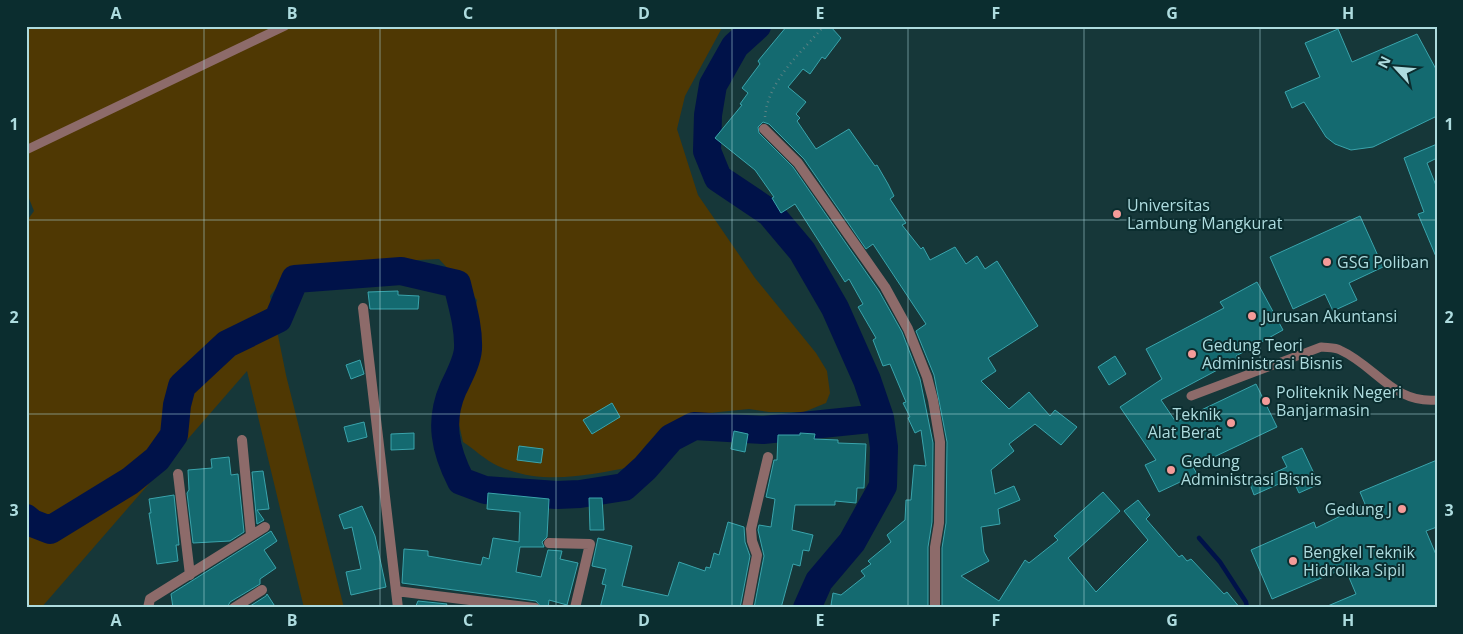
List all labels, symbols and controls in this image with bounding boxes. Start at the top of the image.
text: A [110,2,122,24]
text: B [287,2,297,24]
text: C [463,2,473,24]
text: D [638,2,650,24]
text: E [816,2,825,24]
text: F [992,2,1000,24]
text: G [1166,2,1178,24]
text: H [1342,2,1354,24]
north arrow [1370,42,1420,92]
text: N [1373,53,1395,71]
text: 1 [9,113,19,135]
text: 1 [1444,113,1454,135]
place label: Universitas Lambung Mangkurat [1127,194,1283,234]
marker: Universitas Lambung Mangkurat [1111,208,1123,220]
place label: GSG Poliban [1337,251,1429,273]
marker: GSG Poliban [1321,256,1333,268]
place label: Jurusan Akuntansi [1260,305,1397,327]
text: 2 [9,306,19,328]
text: 2 [1444,306,1454,328]
marker: Jurusan Akuntansi [1246,310,1258,322]
place label: Gedung Teori Administrasi Bisnis [1202,334,1343,374]
marker: Gedung Teori Administrasi Bisnis [1186,348,1198,360]
place label: Politeknik Negeri Banjarmasin [1276,381,1402,421]
marker: Politeknik Negeri Banjarmasin [1260,395,1272,407]
place label: Teknik Alat Berat [1148,403,1222,443]
marker: Teknik Alat Berat [1225,417,1237,429]
place label: Gedung Administrasi Bisnis [1181,450,1322,490]
marker: Gedung Administrasi Bisnis [1165,464,1177,476]
place label: Gedung J [1325,498,1392,520]
text: 3 [9,499,19,521]
text: 3 [1444,499,1454,521]
marker: Gedung J [1396,503,1408,515]
place label: Bengkel Teknik Hidrolika Sipil [1303,541,1415,581]
marker: Bengkel Teknik Hidrolika Sipil [1287,555,1299,567]
text: A [110,609,122,631]
text: B [287,609,297,631]
text: C [463,609,473,631]
text: D [638,609,650,631]
text: E [816,609,825,631]
text: F [992,609,1000,631]
text: G [1166,609,1178,631]
text: H [1342,609,1354,631]

